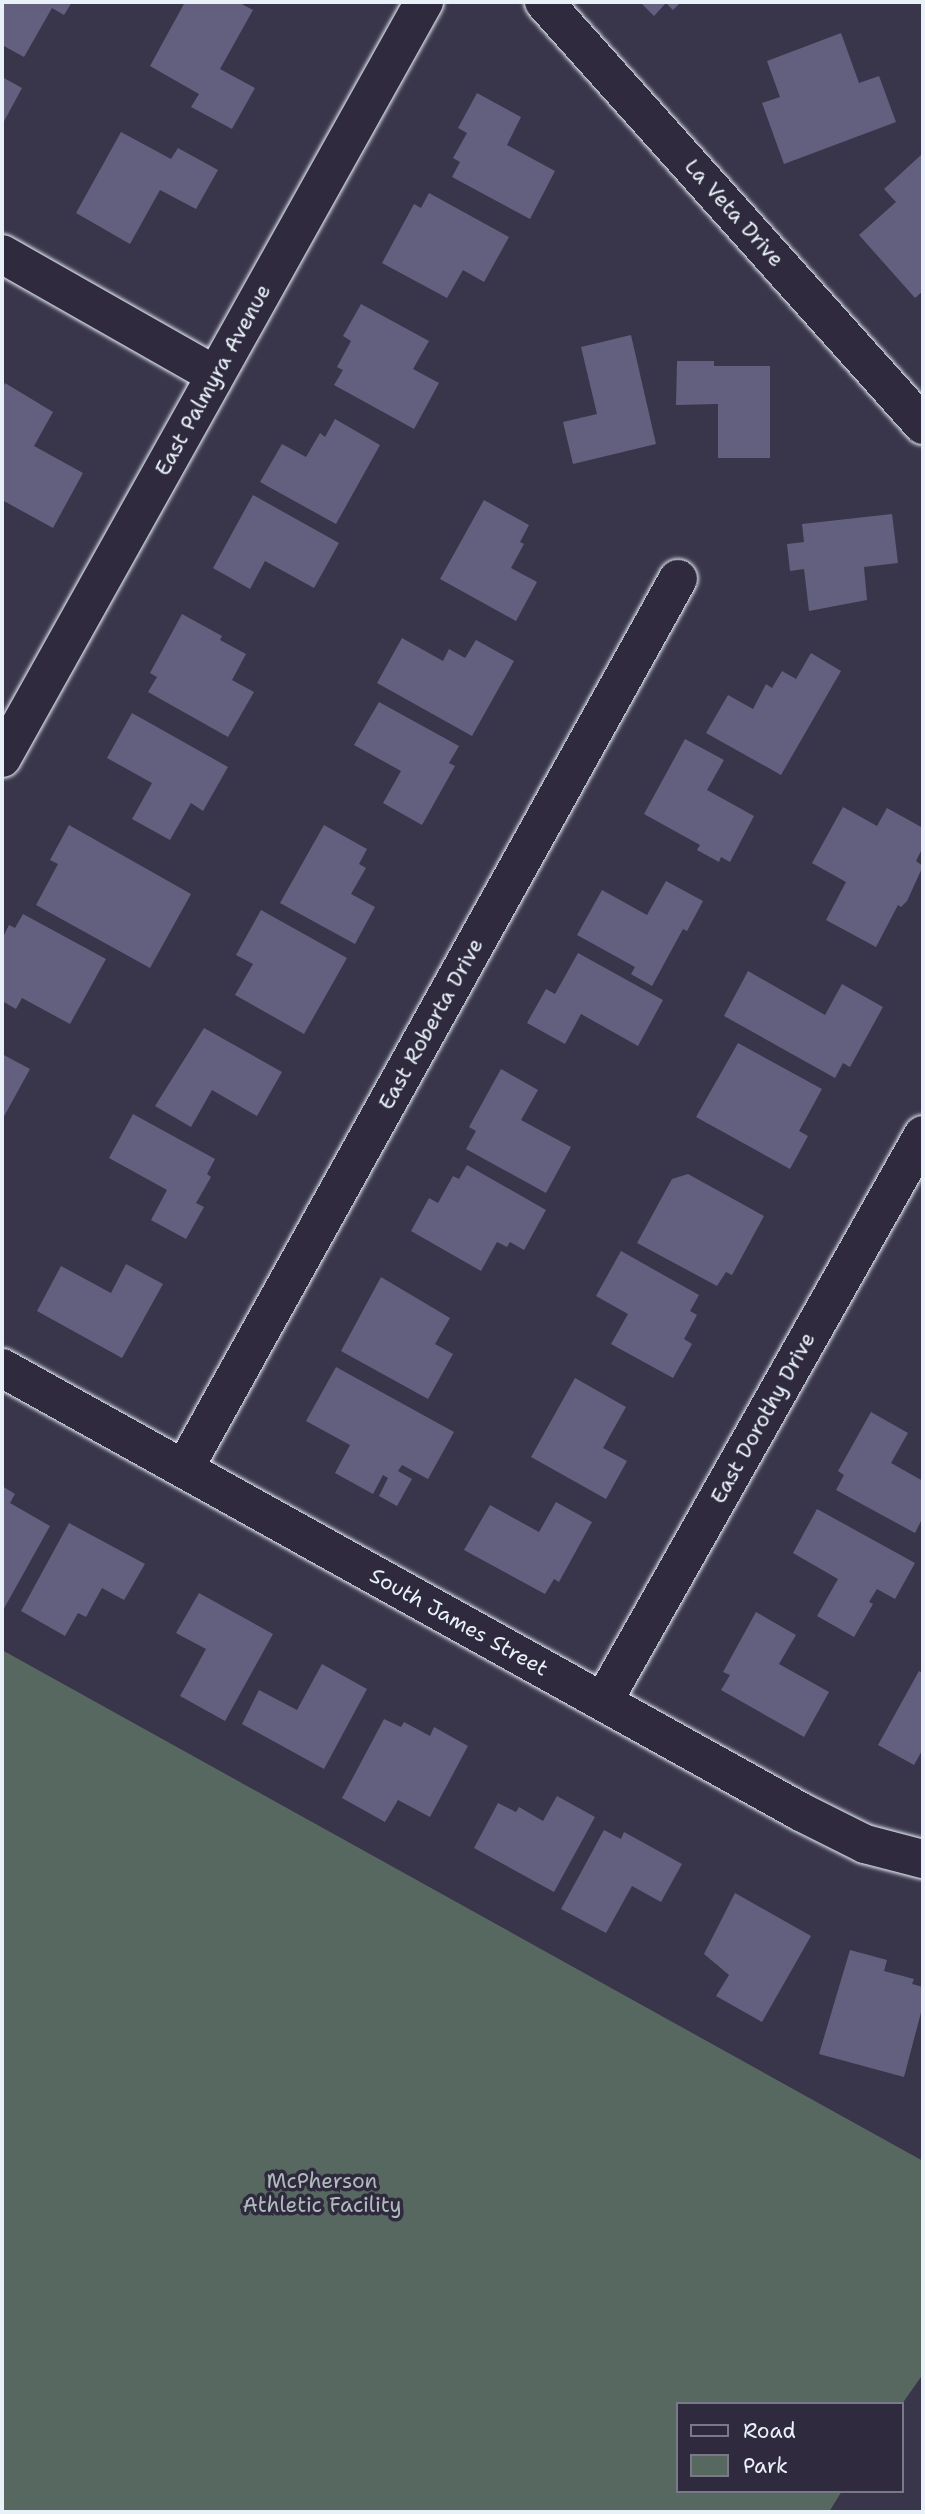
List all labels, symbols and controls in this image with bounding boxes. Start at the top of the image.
street label: La Veta Drive [679,154,789,272]
street label: East Palmyra Avenue [150,280,276,480]
street label: East Roberta Drive [373,934,489,1114]
street label: East Dorothy Drive [705,1328,821,1508]
street label: South James Street [366,1563,552,1681]
park label: McPherson Athletic Facility [242,2168,402,2218]
legend [676,2402,904,2493]
text: Road [743,2417,796,2445]
text: Park [743,2452,788,2480]

